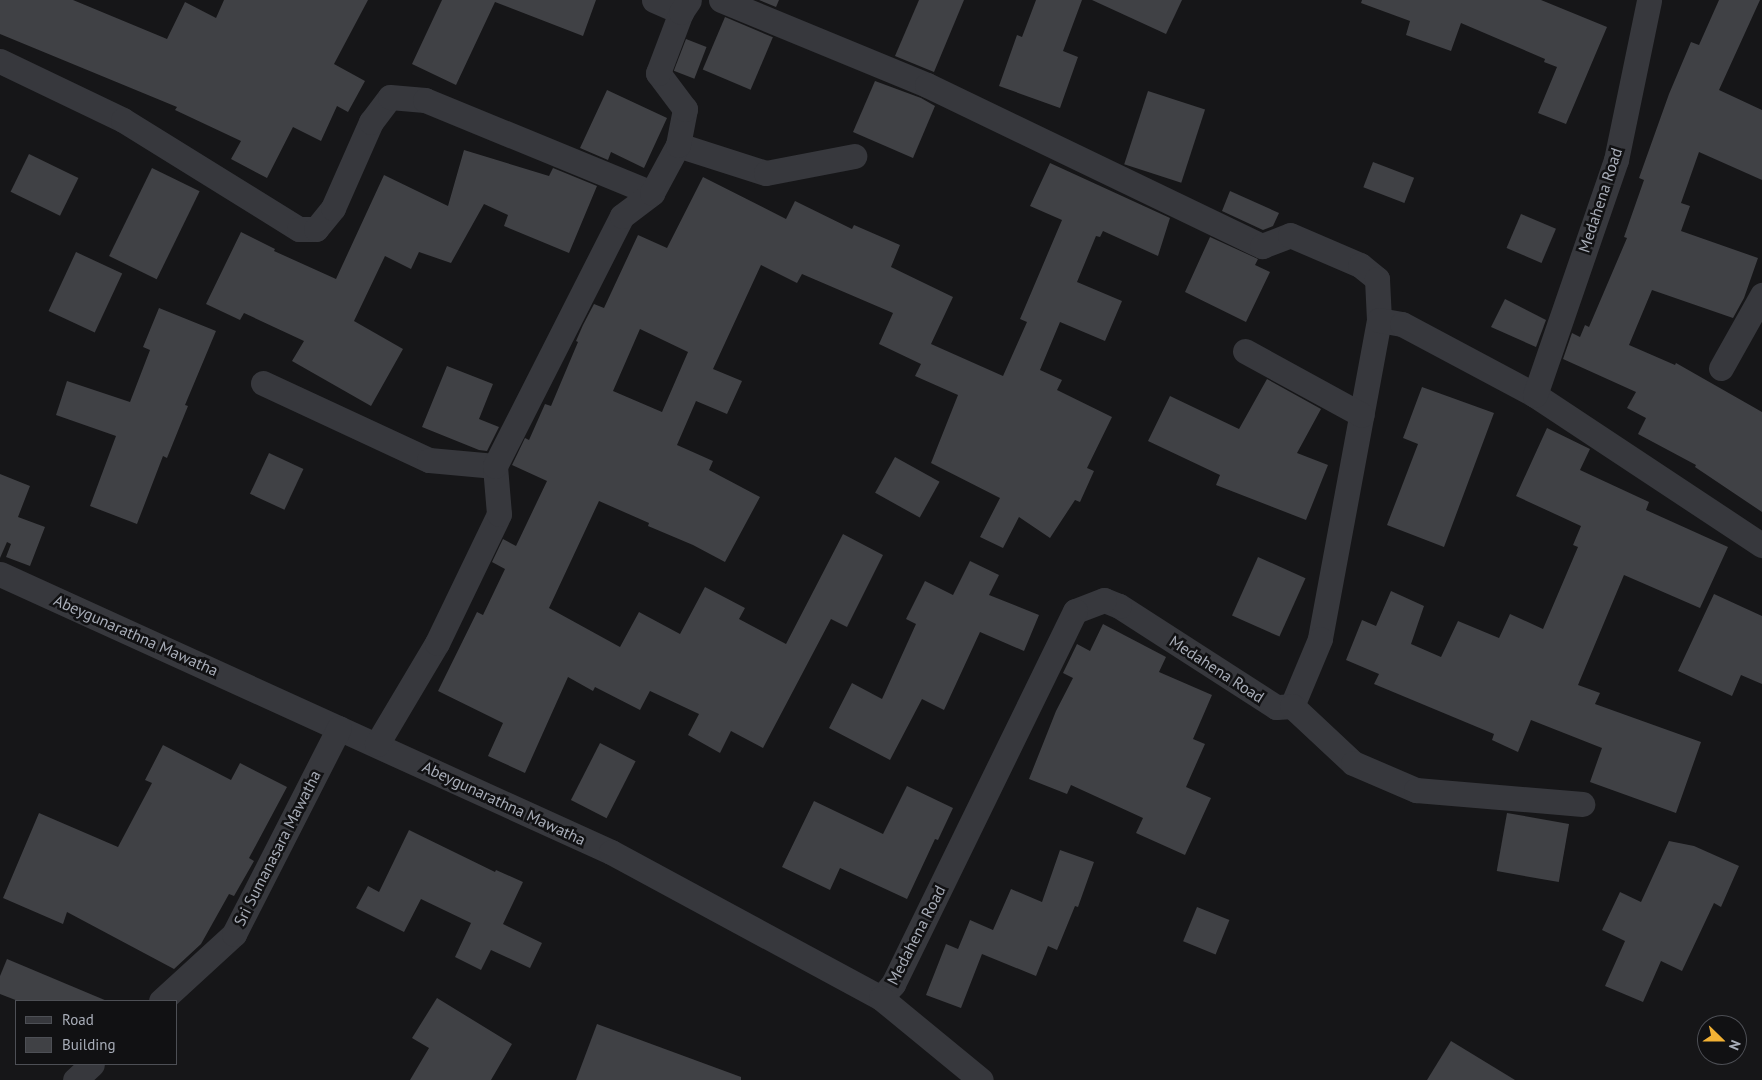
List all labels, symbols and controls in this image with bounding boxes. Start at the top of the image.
street label: Medahena Road [1574,145,1626,255]
street label: Abeygunarathna Mawatha [51,590,221,680]
street label: Medahena Road [1166,631,1268,707]
street label: Abeygunarathna Mawatha [419,757,589,849]
street label: Sri Sumanasara Mawatha [229,767,325,929]
street label: Medahena Road [883,882,949,988]
legend [15,1000,178,1065]
text: Road [62,1010,94,1029]
north arrow [1697,1015,1747,1065]
text: Building [62,1035,116,1054]
text: N [1725,1038,1745,1053]

